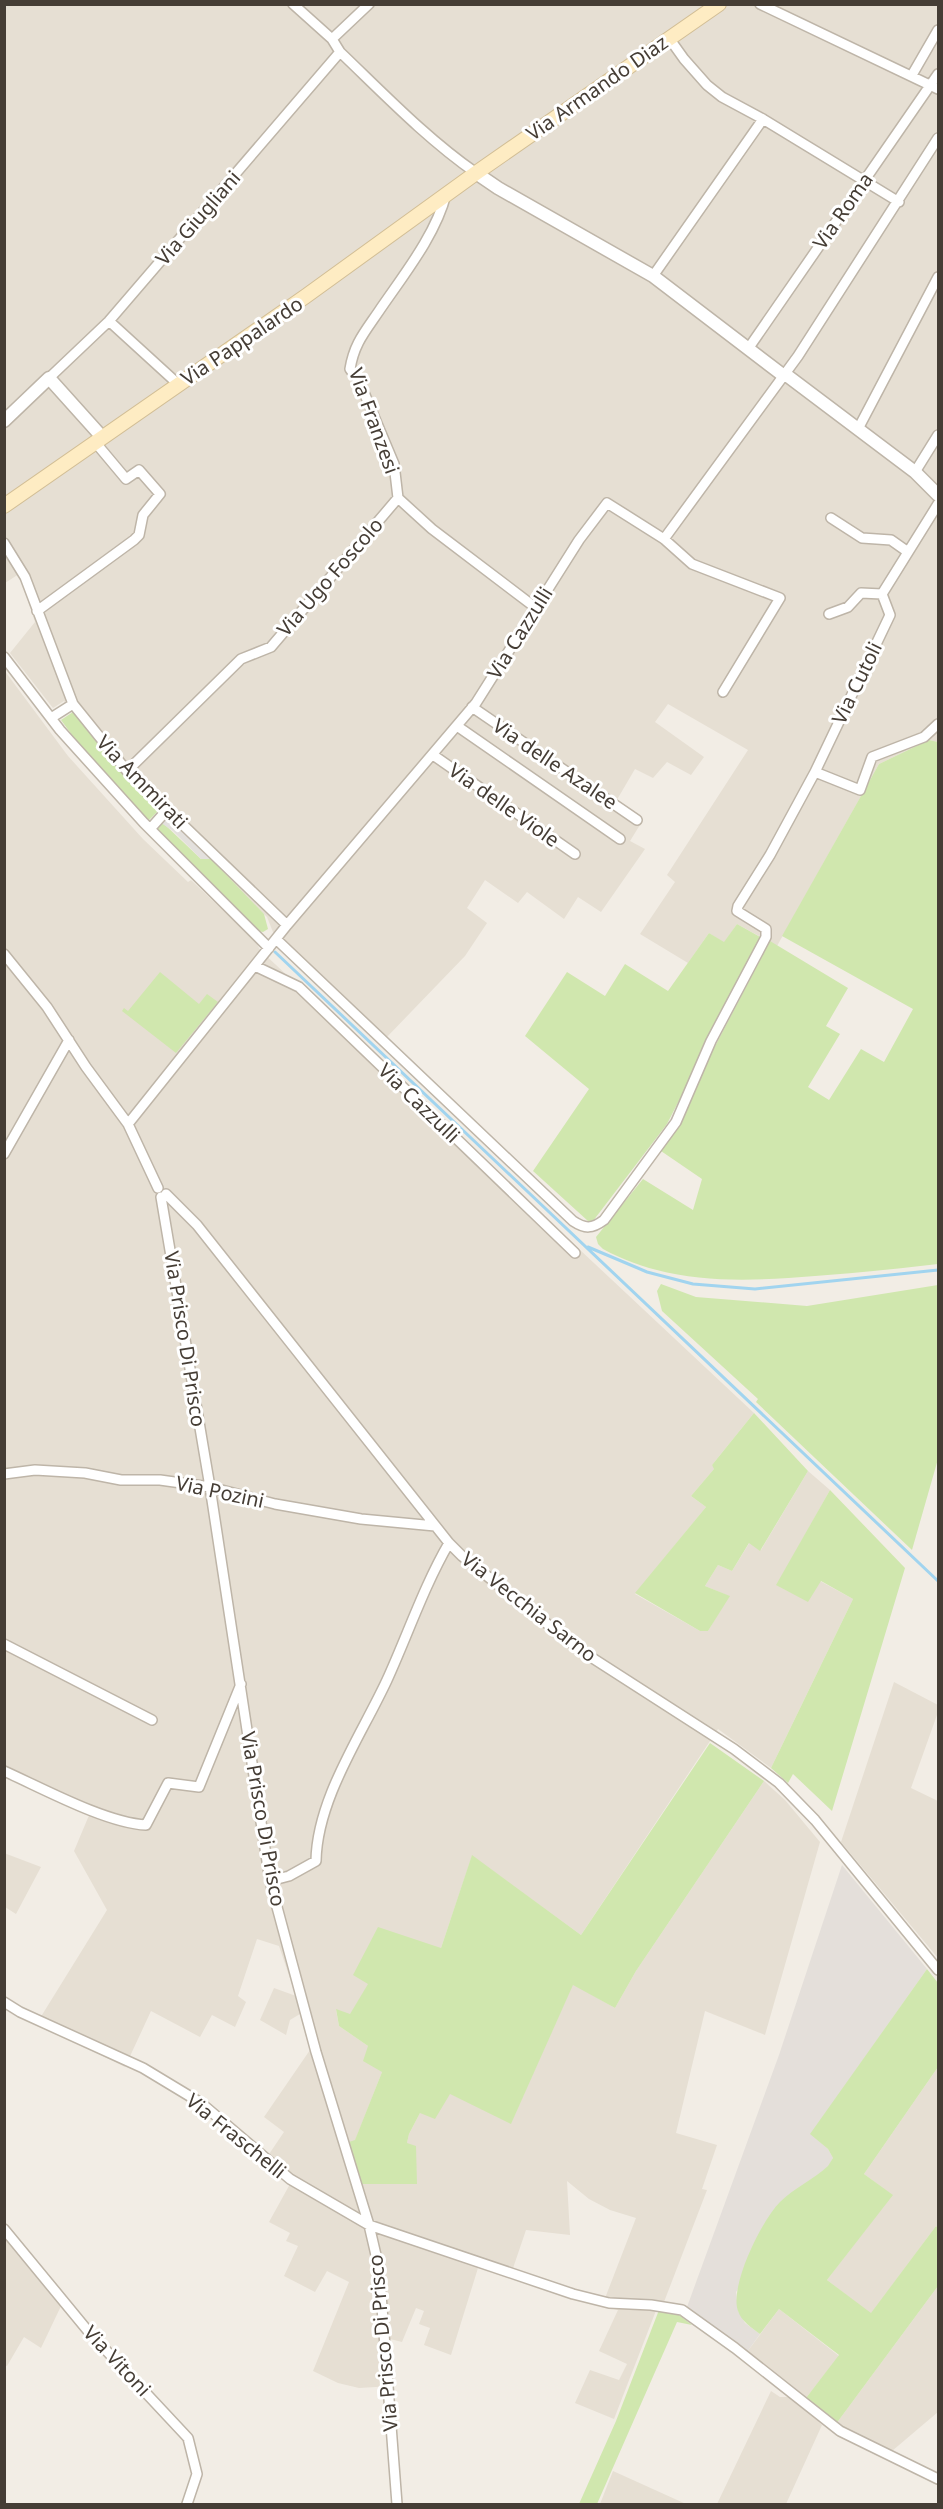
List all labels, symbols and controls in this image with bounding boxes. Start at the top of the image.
street label: Via Armando Diaz [521,29,673,147]
street label: Via Giugliani [149,165,246,271]
street label: Via Roma [806,167,879,255]
street label: Via Pappalardo [176,290,308,391]
street label: Via Franzesi [343,364,406,478]
street label: Via Ugo Foscolo [271,512,389,642]
street label: Via Cazzulli [481,581,559,684]
street label: Via Cutoli [825,637,888,728]
street label: Via delle Azalee [488,712,623,815]
street label: Via Ammirati [91,729,194,834]
street label: Via delle Viole [443,756,565,853]
street label: Via Cazzulli [373,1057,466,1149]
street label: Via Prisco Di Prisco [158,1249,213,1429]
street label: Via Pozini [173,1469,267,1514]
street label: Via Vecchia Sarno [456,1545,602,1668]
street label: Via Prisco Di Prisco [235,1729,292,1909]
street label: Via Fraschelli [181,2087,292,2184]
street label: Via Prisco Di Prisco [361,2254,404,2433]
street label: Via Vitoni [78,2319,157,2402]

